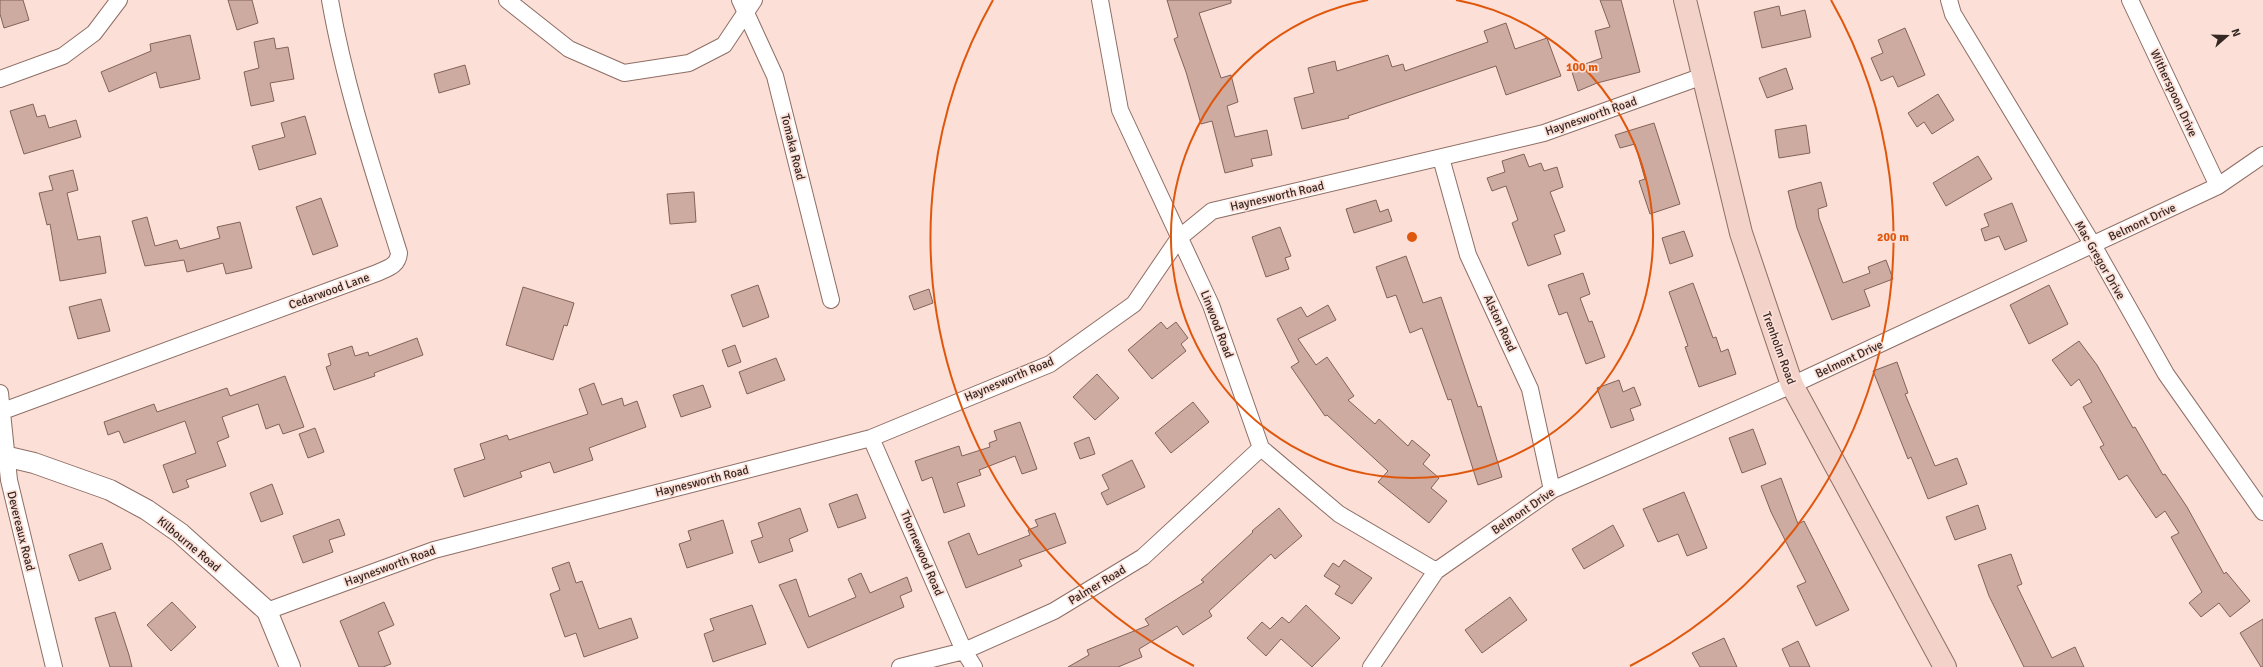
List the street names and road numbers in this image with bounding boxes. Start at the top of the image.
street label: Witherspoon Drive [2147,47,2200,139]
street label: Haynesworth Road [1543,94,1639,139]
street label: Tomaka Road [777,113,808,182]
street label: Haynesworth Road [1229,178,1326,215]
street label: Belmont Drive [2106,200,2178,245]
street label: Mac Gregor Drive [2071,218,2128,302]
street label: Cedarwood Lane [287,270,372,313]
street label: Linwood Road [1197,288,1236,360]
street label: Alston Road [1480,292,1519,354]
street label: Trenholm Road [1758,310,1799,387]
street label: Belmont Drive [1813,337,1885,382]
street label: Haynesworth Road [962,354,1056,405]
street label: Haynesworth Road [654,463,750,500]
street label: Belmont Drive [1489,485,1558,538]
street label: Devereaux Road [3,490,38,573]
street label: Thornewood Road [897,508,946,598]
street label: Kilbourne Road [154,513,224,575]
street label: Haynesworth Road [343,543,438,590]
street label: Palmer Road [1066,562,1129,608]

